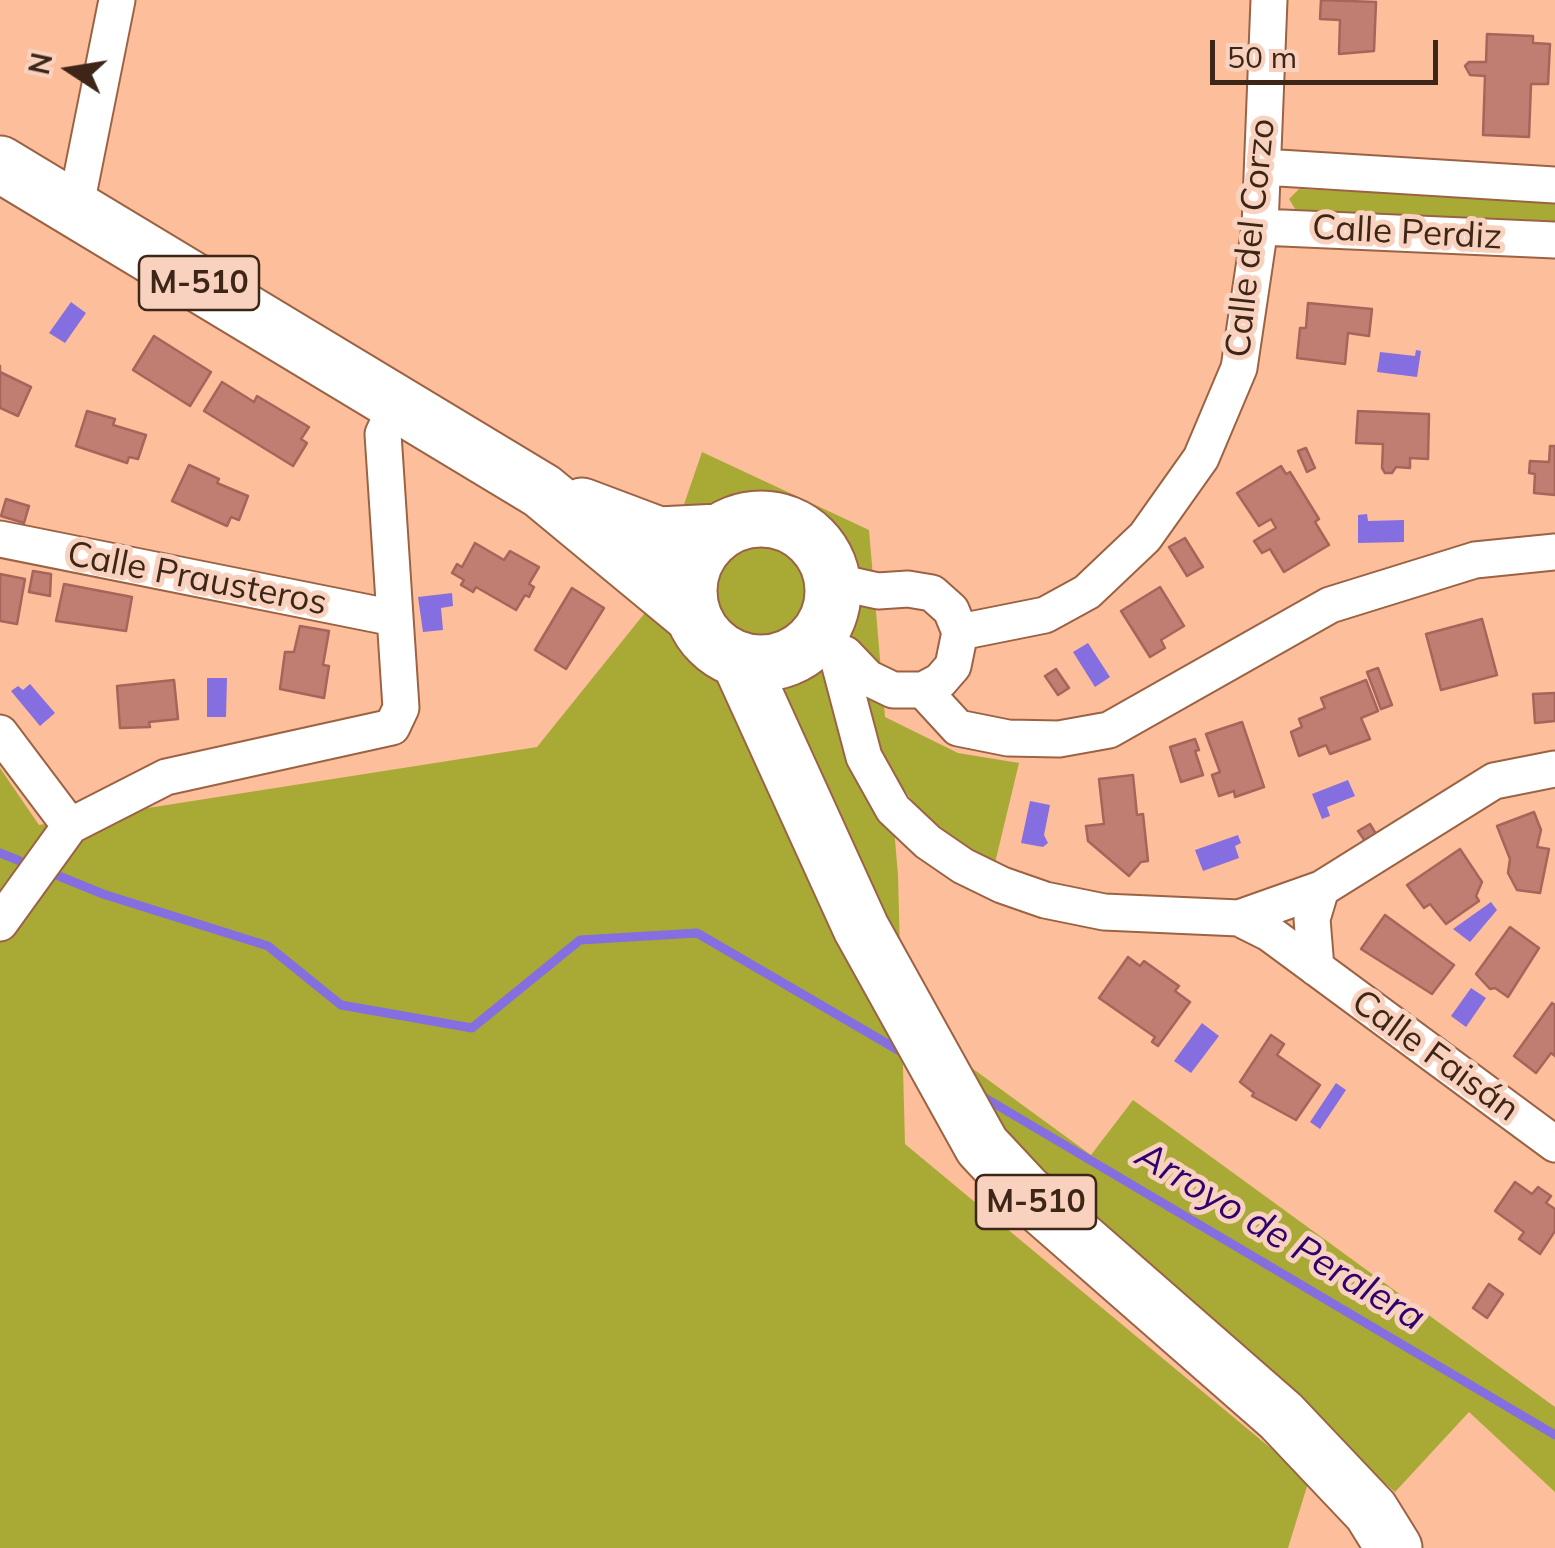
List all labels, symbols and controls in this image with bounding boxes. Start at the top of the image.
north arrow [20,20,120,120]
scale bar [1215,20,1442,82]
text: 50 m [1227,38,1297,76]
text: N [21,50,59,78]
street label: Calle del Corzo [1218,116,1284,360]
street label: Calle Perdiz [1311,207,1503,259]
road number: M-510 [139,256,259,310]
street label: Calle Prausteros [64,533,330,625]
street label: Calle Faisán [1343,981,1527,1131]
water label: Arroyo de Peralera [1127,1133,1433,1341]
road number: M-510 [976,1175,1096,1229]

